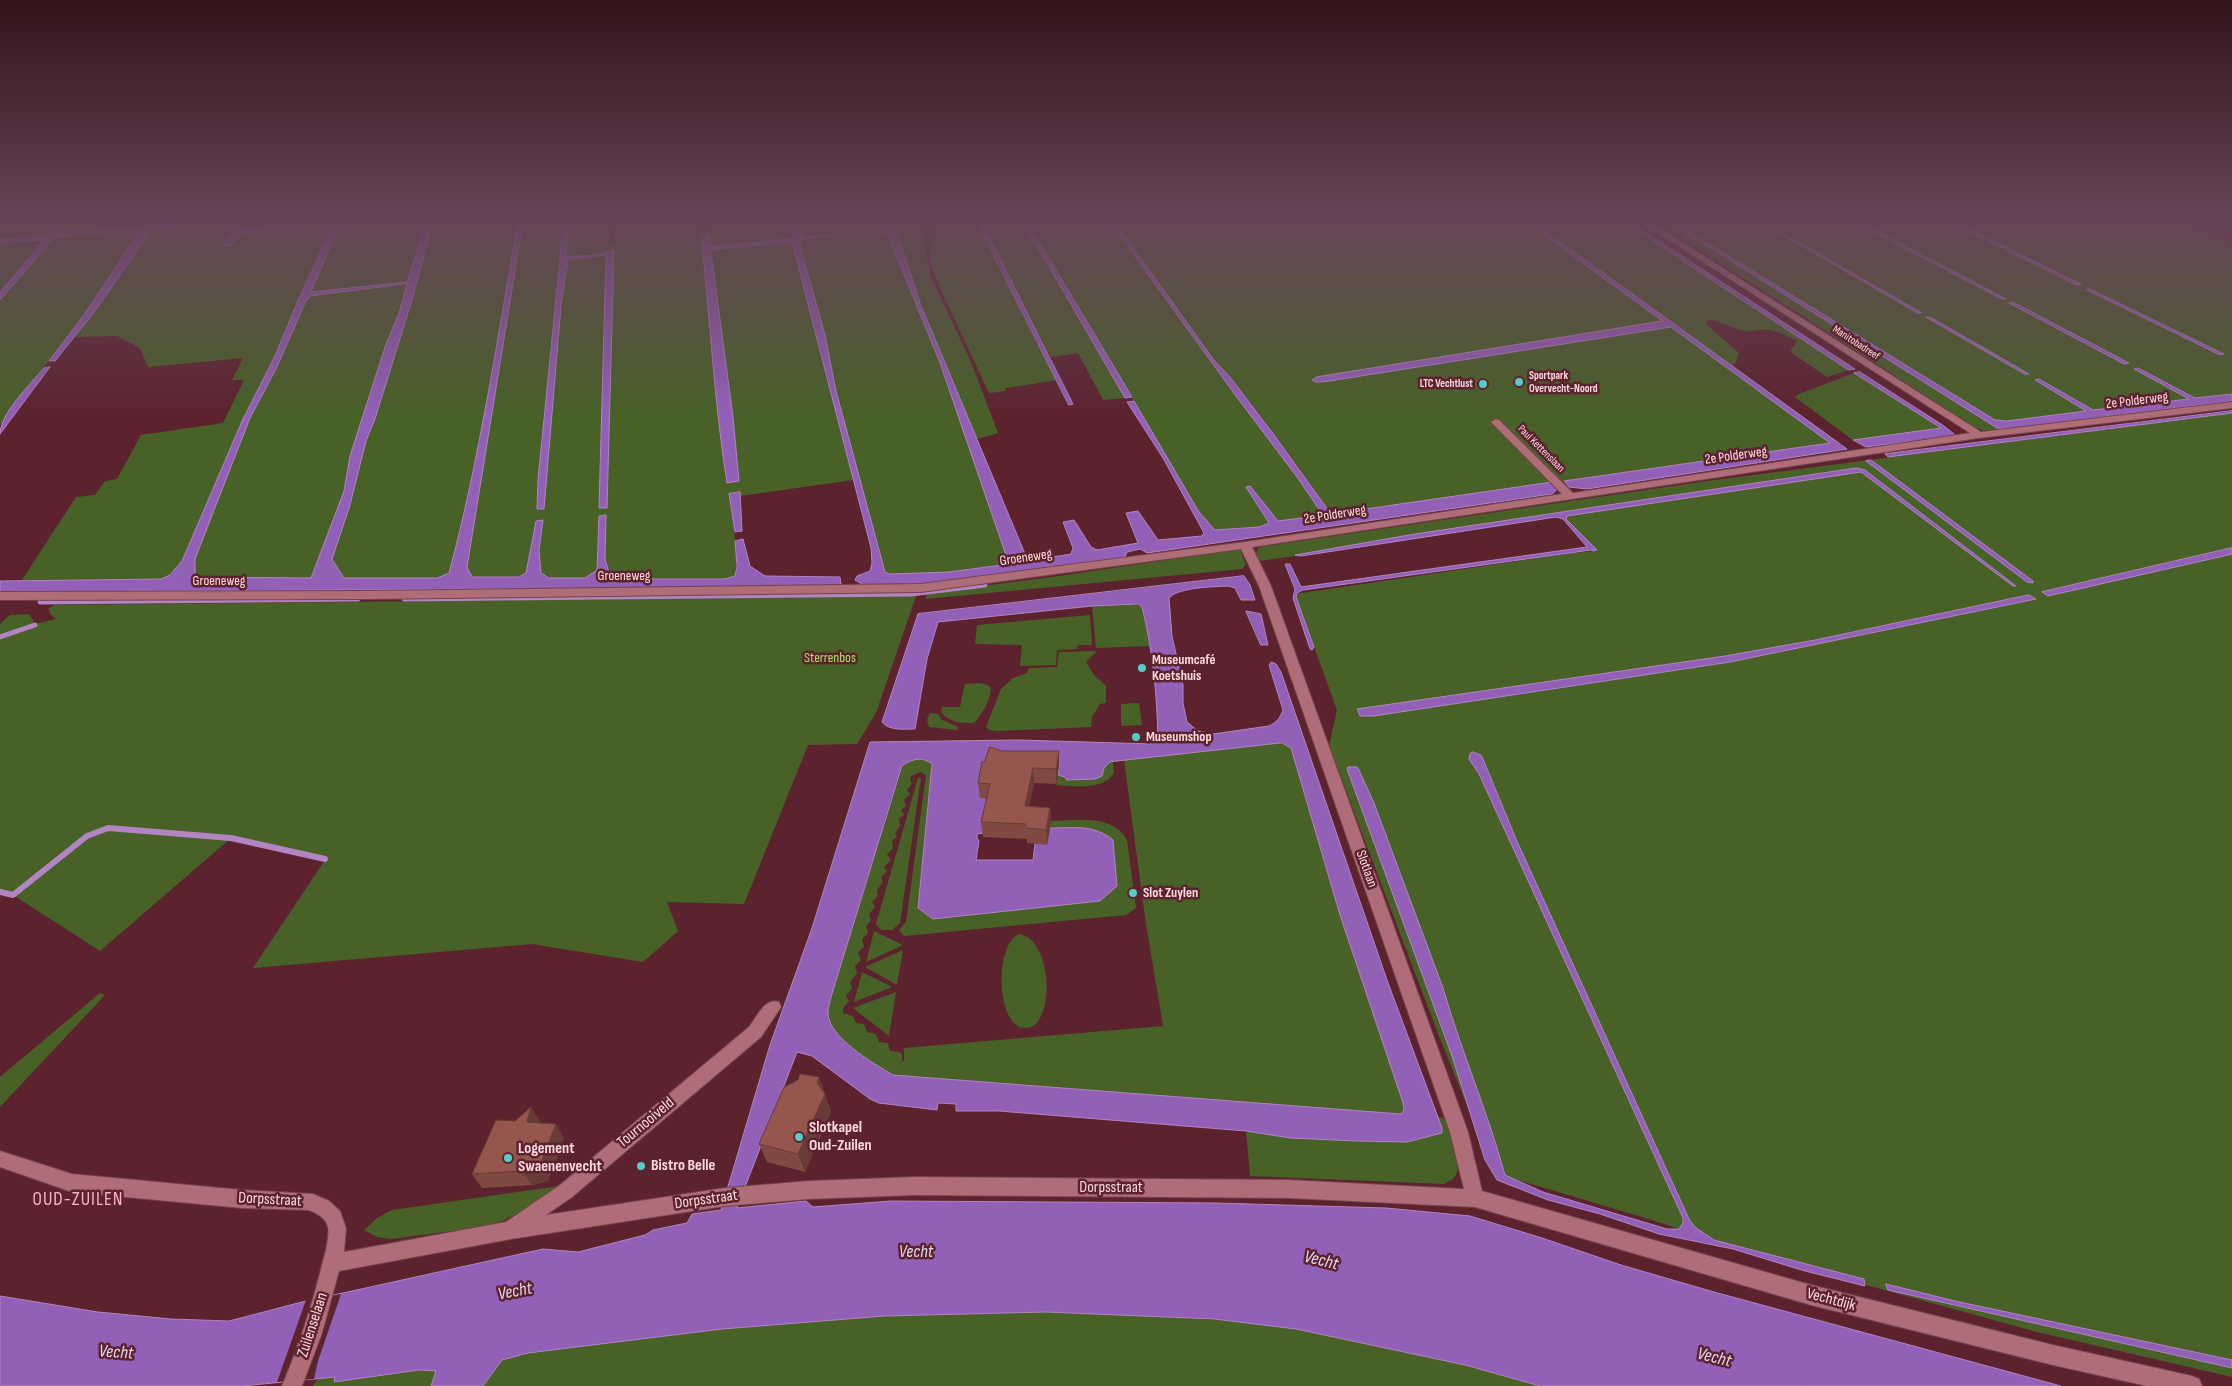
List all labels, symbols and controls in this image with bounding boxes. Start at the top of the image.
street label: Manitobadreef [1830,323,1882,363]
place label: Sportpark Overvecht-Noord [1529,369,1598,395]
marker: Sportpark Overvecht-Noord [1513,376,1525,388]
place label: LTC Vechtlust [1420,377,1473,391]
marker: LTC Vechtlust [1477,378,1489,390]
street label: 2e Polderweg [2105,389,2169,413]
street label: Paul Kettenslaan [1515,423,1567,475]
street label: 2e Polderweg [1704,443,1768,469]
street label: 2e Polderweg [1303,502,1367,528]
street label: Groeneweg [999,546,1053,570]
street label: Groeneweg [598,568,650,584]
street label: Groeneweg [193,573,245,589]
park label: Sterrenbos [804,650,856,666]
place label: Museumcafé Koetshuis [1152,652,1215,684]
marker: Museumcafé Koetshuis [1136,662,1148,674]
place label: Museumshop [1146,729,1211,745]
marker: Museumshop [1130,731,1142,743]
street label: Slotlaan [1352,848,1380,890]
place label: Slot Zuylen [1143,885,1198,901]
marker: Slot Zuylen [1127,887,1139,899]
street label: Tournooiveld [614,1094,678,1152]
place label: Slotkapel Oud-Zuilen [809,1118,872,1156]
marker: Slotkapel Oud-Zuilen [793,1131,805,1143]
place label: Logement Swaenenvecht [518,1139,602,1177]
marker: Logement Swaenenvecht [502,1152,514,1164]
place label: Bistro Belle [651,1156,715,1176]
marker: Bistro Belle [635,1160,647,1172]
street label: Dorpsstraat [1079,1178,1143,1198]
street label: Dorpsstraat [673,1186,739,1214]
district label: OUD-ZUILEN [31,1189,125,1211]
street label: Dorpsstraat [238,1189,302,1211]
water label: Vecht [899,1241,933,1263]
water label: Vecht [1302,1246,1340,1276]
water label: Vecht [496,1278,534,1306]
street label: Vechtdijk [1804,1284,1858,1316]
street label: Zuilenselaan [294,1290,332,1360]
water label: Vecht [98,1341,134,1365]
water label: Vecht [1695,1343,1733,1373]

